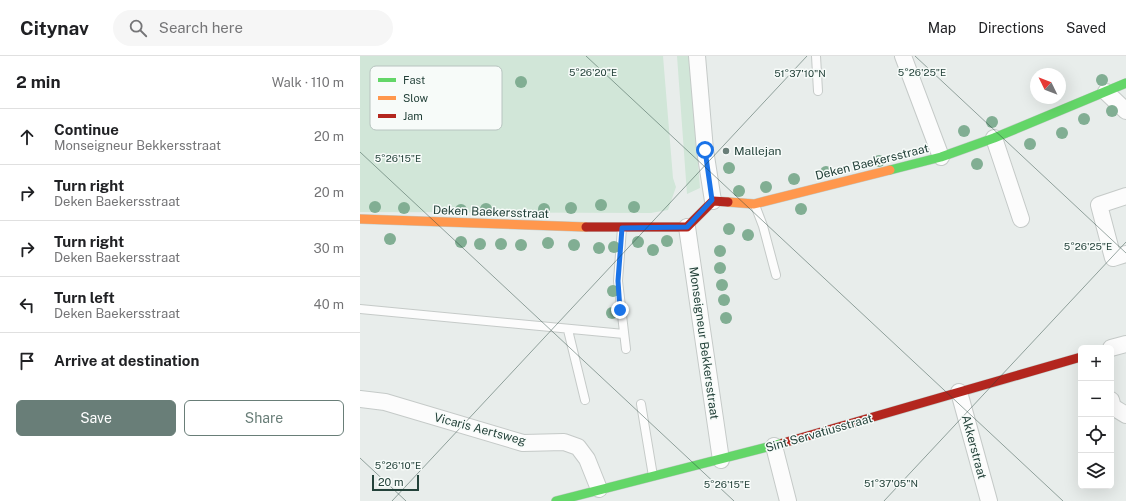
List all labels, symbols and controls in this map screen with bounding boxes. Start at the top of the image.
search box [113,10,393,46]
text: Citynav [20,17,89,39]
icon: search [127,17,149,39]
text: Search here [159,19,243,36]
text: Map [928,20,956,36]
text: Directions [978,20,1044,36]
text: Saved [1066,20,1106,36]
legend [370,66,502,130]
text: 5°26'20"E [569,66,617,78]
text: 5°26'25"E [898,66,946,78]
text: 51°37'10"N [774,67,826,79]
north arrow [1030,68,1066,104]
text: 2 min [16,72,61,92]
text: Fast [403,74,425,86]
text: Walk · 110 m [272,75,344,90]
text: Slow [403,92,429,104]
text: Jam [403,110,423,122]
text: Continue [54,121,119,138]
icon: ahead [16,126,38,148]
text: 20 m [314,129,344,144]
text: Monseigneur Bekkersstraat [54,138,221,153]
route start [696,141,714,159]
street label: Deken Baekersstraat [814,141,930,183]
place label: Mallejan [734,144,782,158]
marker: Mallejan [721,146,731,156]
text: 5°26'15"E [375,152,421,164]
text: Turn right [54,177,124,194]
icon: right [16,182,38,204]
text: 20 m [314,185,344,200]
text: Deken Baekersstraat [54,194,180,209]
street label: Deken Baekersstraat [433,203,550,221]
text: Turn right [54,233,124,250]
icon: right [16,238,38,260]
text: 5°26'25"E [1064,240,1112,252]
text: 30 m [314,241,344,256]
text: Deken Baekersstraat [54,250,180,265]
street label: Monseigneur Bekkersstraat [686,266,722,421]
text: Turn left [54,289,115,306]
icon: left [16,294,38,316]
text: 40 m [313,297,344,312]
route end [611,301,629,319]
text: Deken Baekersstraat [54,306,180,321]
map controls [1078,345,1114,489]
button: + [1078,345,1114,381]
icon: arrive [16,350,38,372]
text: Arrive at destination [54,352,199,369]
button: − [1078,381,1114,417]
button: Save [16,400,176,436]
button: Share [184,400,344,436]
street label: Vicaris Aertsweg [433,410,527,448]
street label: Sint Servatiusstraat [764,411,874,455]
street label: Akkerstraat [959,413,989,481]
button: locate [1078,417,1114,453]
button: layers [1078,453,1114,489]
text: 5°26'10"E [375,459,421,471]
scale bar [372,473,419,492]
text: 20 m [378,476,403,488]
text: 51°37'05"N [864,477,918,489]
text: 5°26'15"E [704,478,750,490]

